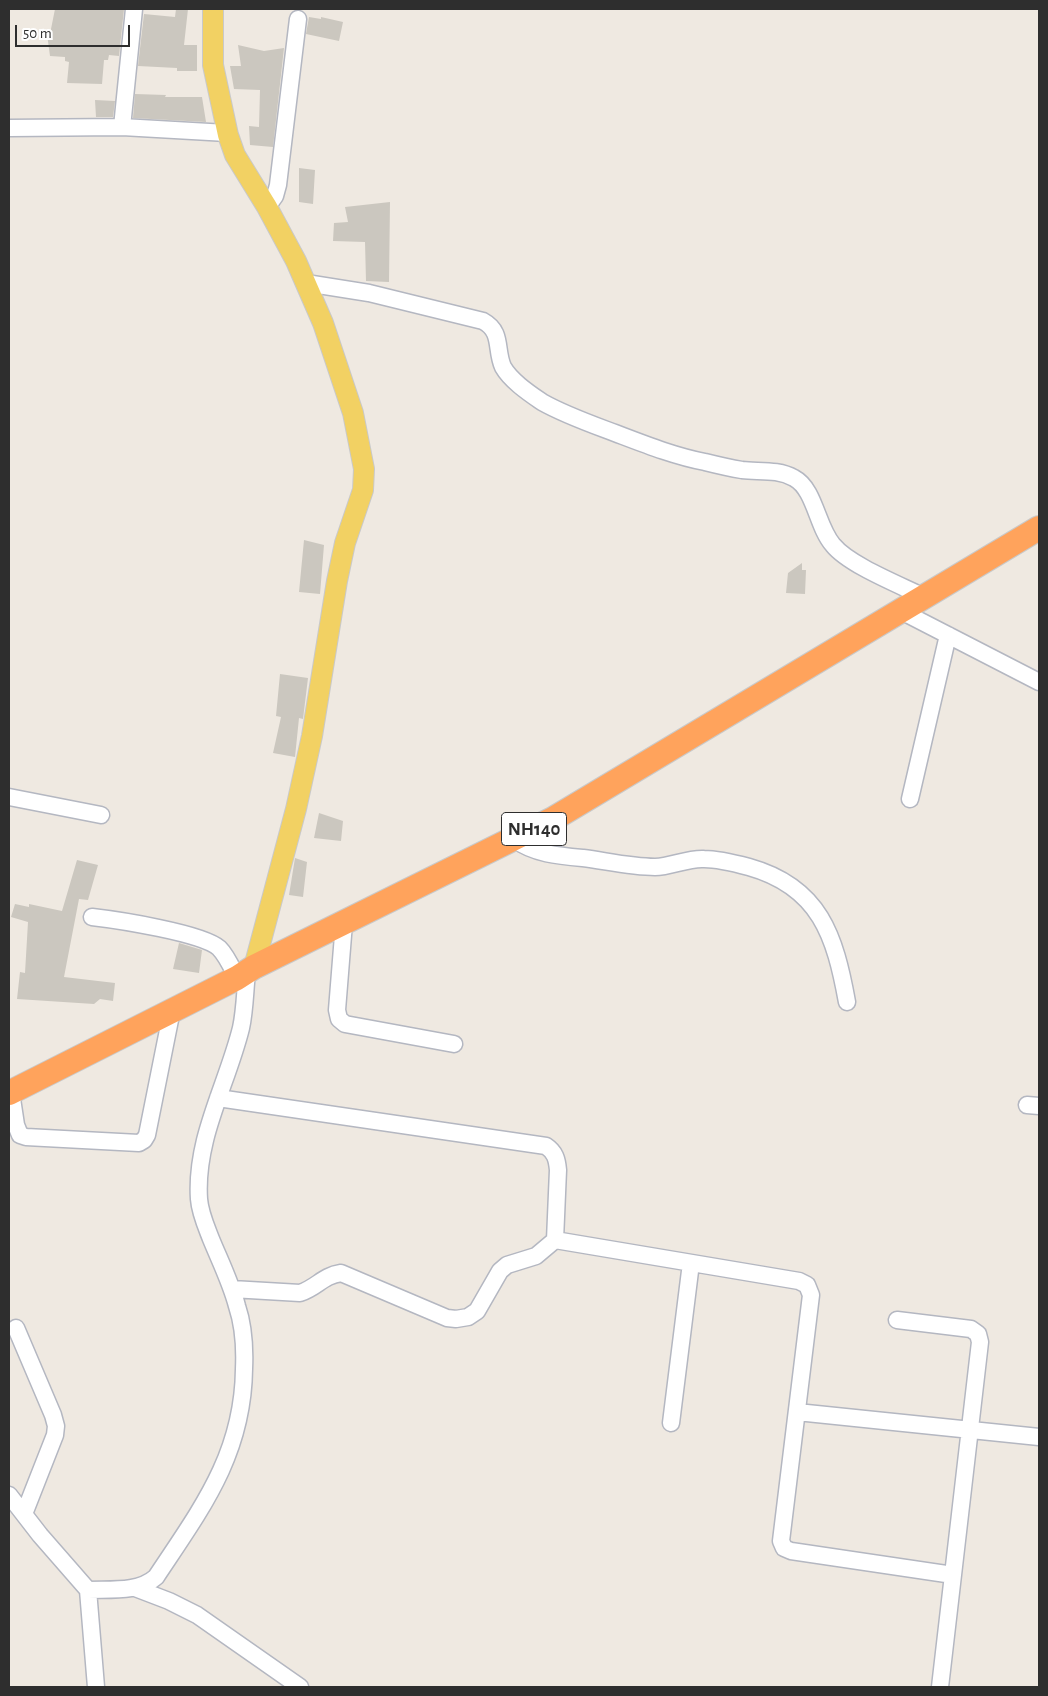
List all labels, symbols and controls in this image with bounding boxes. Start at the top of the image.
scale bar [18,15,132,47]
text: 50 m [23,26,52,41]
road number: NH140 [502,812,566,846]

